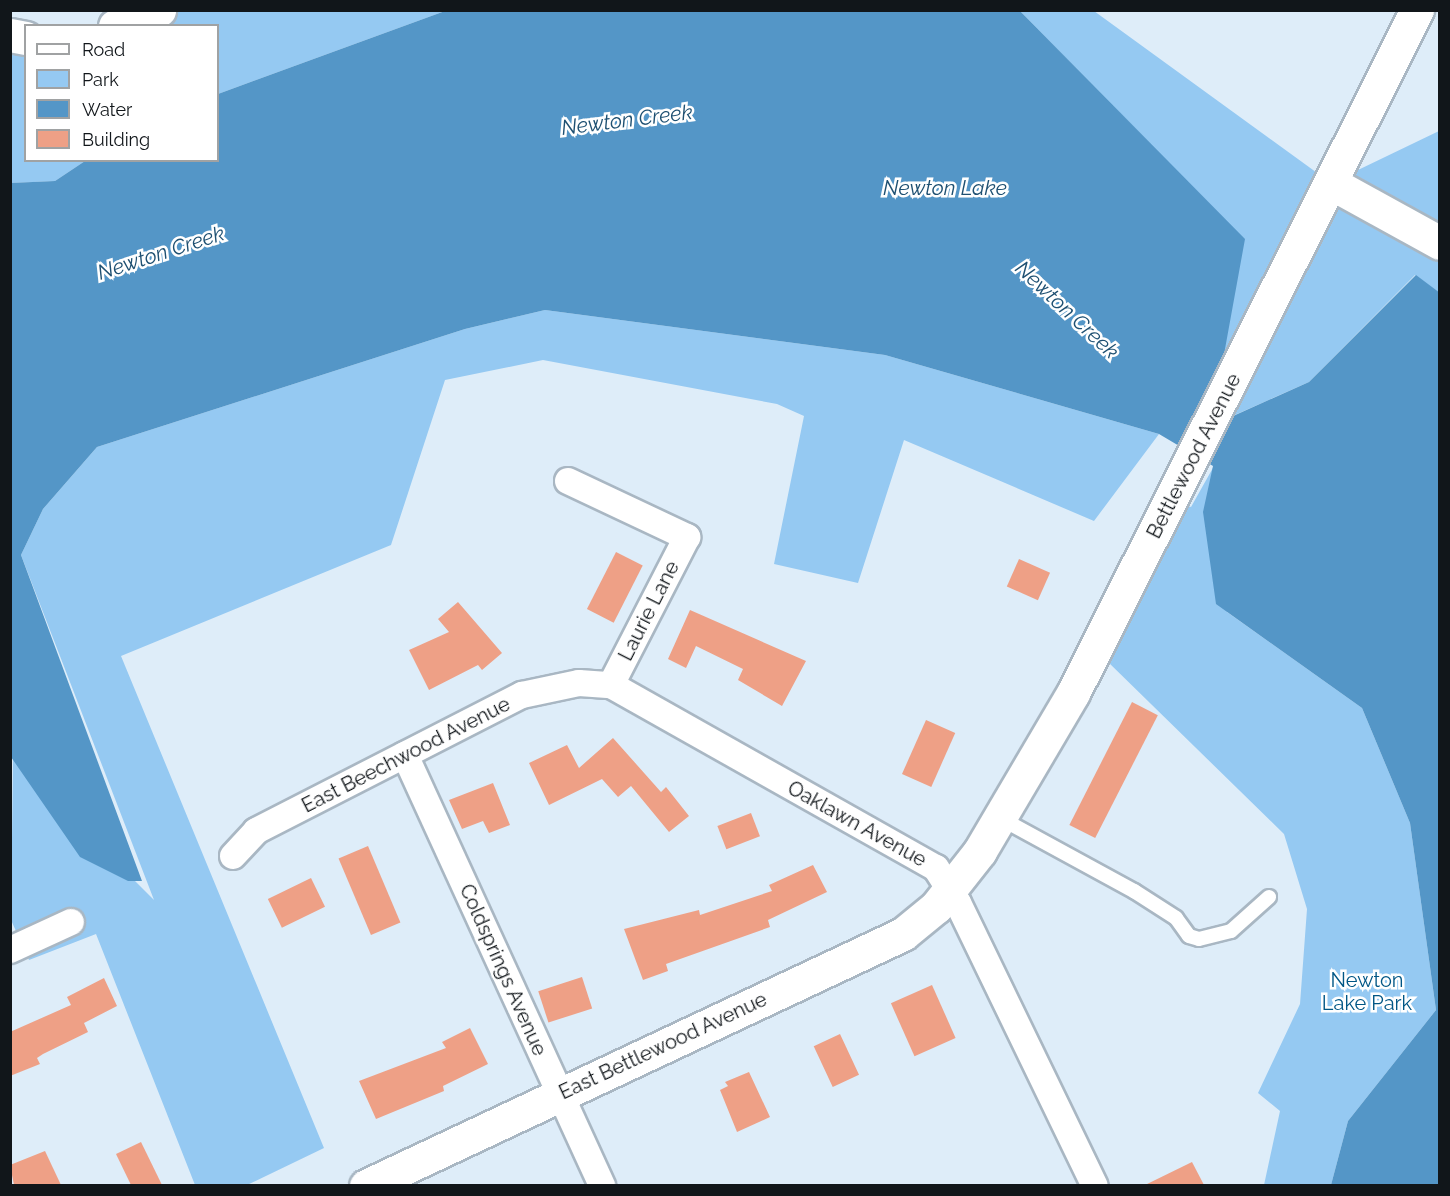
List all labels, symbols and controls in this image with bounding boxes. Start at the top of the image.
legend [24,24,219,162]
text: Road [82,39,125,60]
text: Park [82,69,119,90]
text: Water [82,99,132,120]
water label: Newton Creek [560,99,694,141]
text: Building [82,129,150,150]
water label: Newton Lake [883,175,1007,201]
water label: Newton Creek [94,221,228,285]
water label: Newton Creek [1010,256,1124,364]
street label: Bettlewood Avenue [1142,369,1246,543]
street label: Laurie Lane [614,557,684,665]
street label: East Beechwood Avenue [298,692,514,818]
street label: Oaklawn Avenue [783,776,931,872]
street label: Coldsprings Avenue [454,880,552,1060]
park label: Newton Lake Park [1322,969,1412,1016]
street label: East Bettlewood Avenue [555,987,771,1105]

